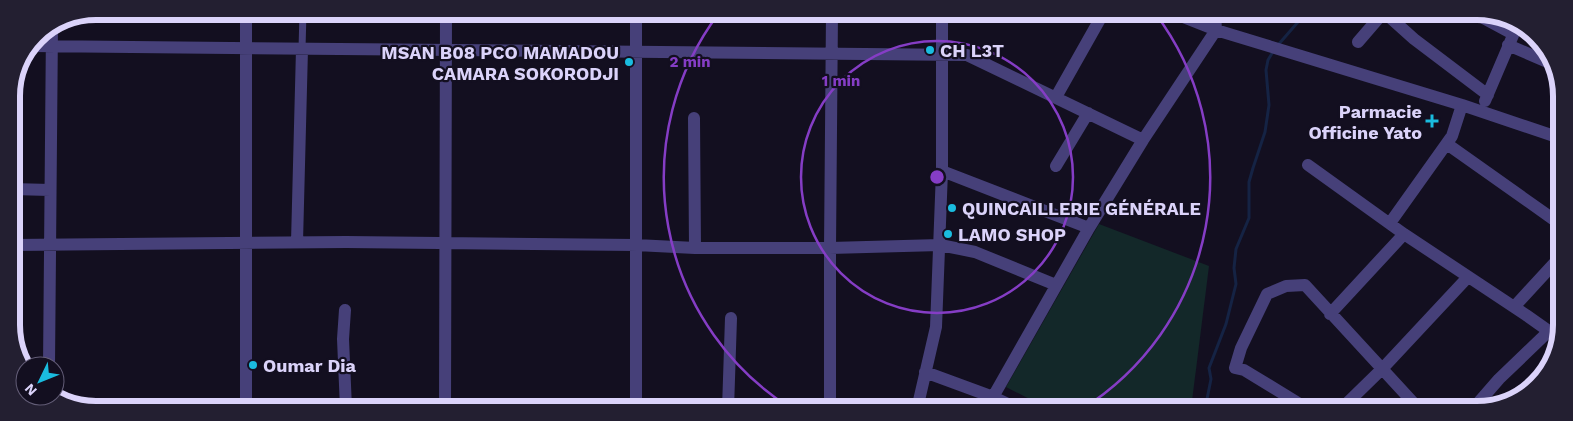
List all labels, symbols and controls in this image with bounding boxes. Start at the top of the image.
place label: CH L3T [940,40,1004,61]
place label: MSAN B08 PCO MAMADOU CAMARA SOKORODJI [381,42,619,84]
marker: CH L3T [924,44,936,56]
text: 2 min [669,53,711,71]
marker: MSAN B08 PCO MAMADOU CAMARA SOKORODJI [623,56,635,68]
text: 1 min [822,72,860,90]
place label: Parmacie Officine Yato [1308,101,1422,143]
marker: Parmacie Officine Yato [1426,115,1438,127]
centre of rings [928,168,946,186]
place label: QUINCAILLERIE GÉNÉRALE [962,198,1201,219]
marker: QUINCAILLERIE GÉNÉRALE [946,202,958,214]
place label: LAMO SHOP [958,224,1066,245]
marker: LAMO SHOP [942,228,954,240]
place label: Oumar Dia [263,355,357,376]
north arrow [15,356,65,406]
marker: Oumar Dia [247,359,259,371]
text: N [21,381,40,399]

